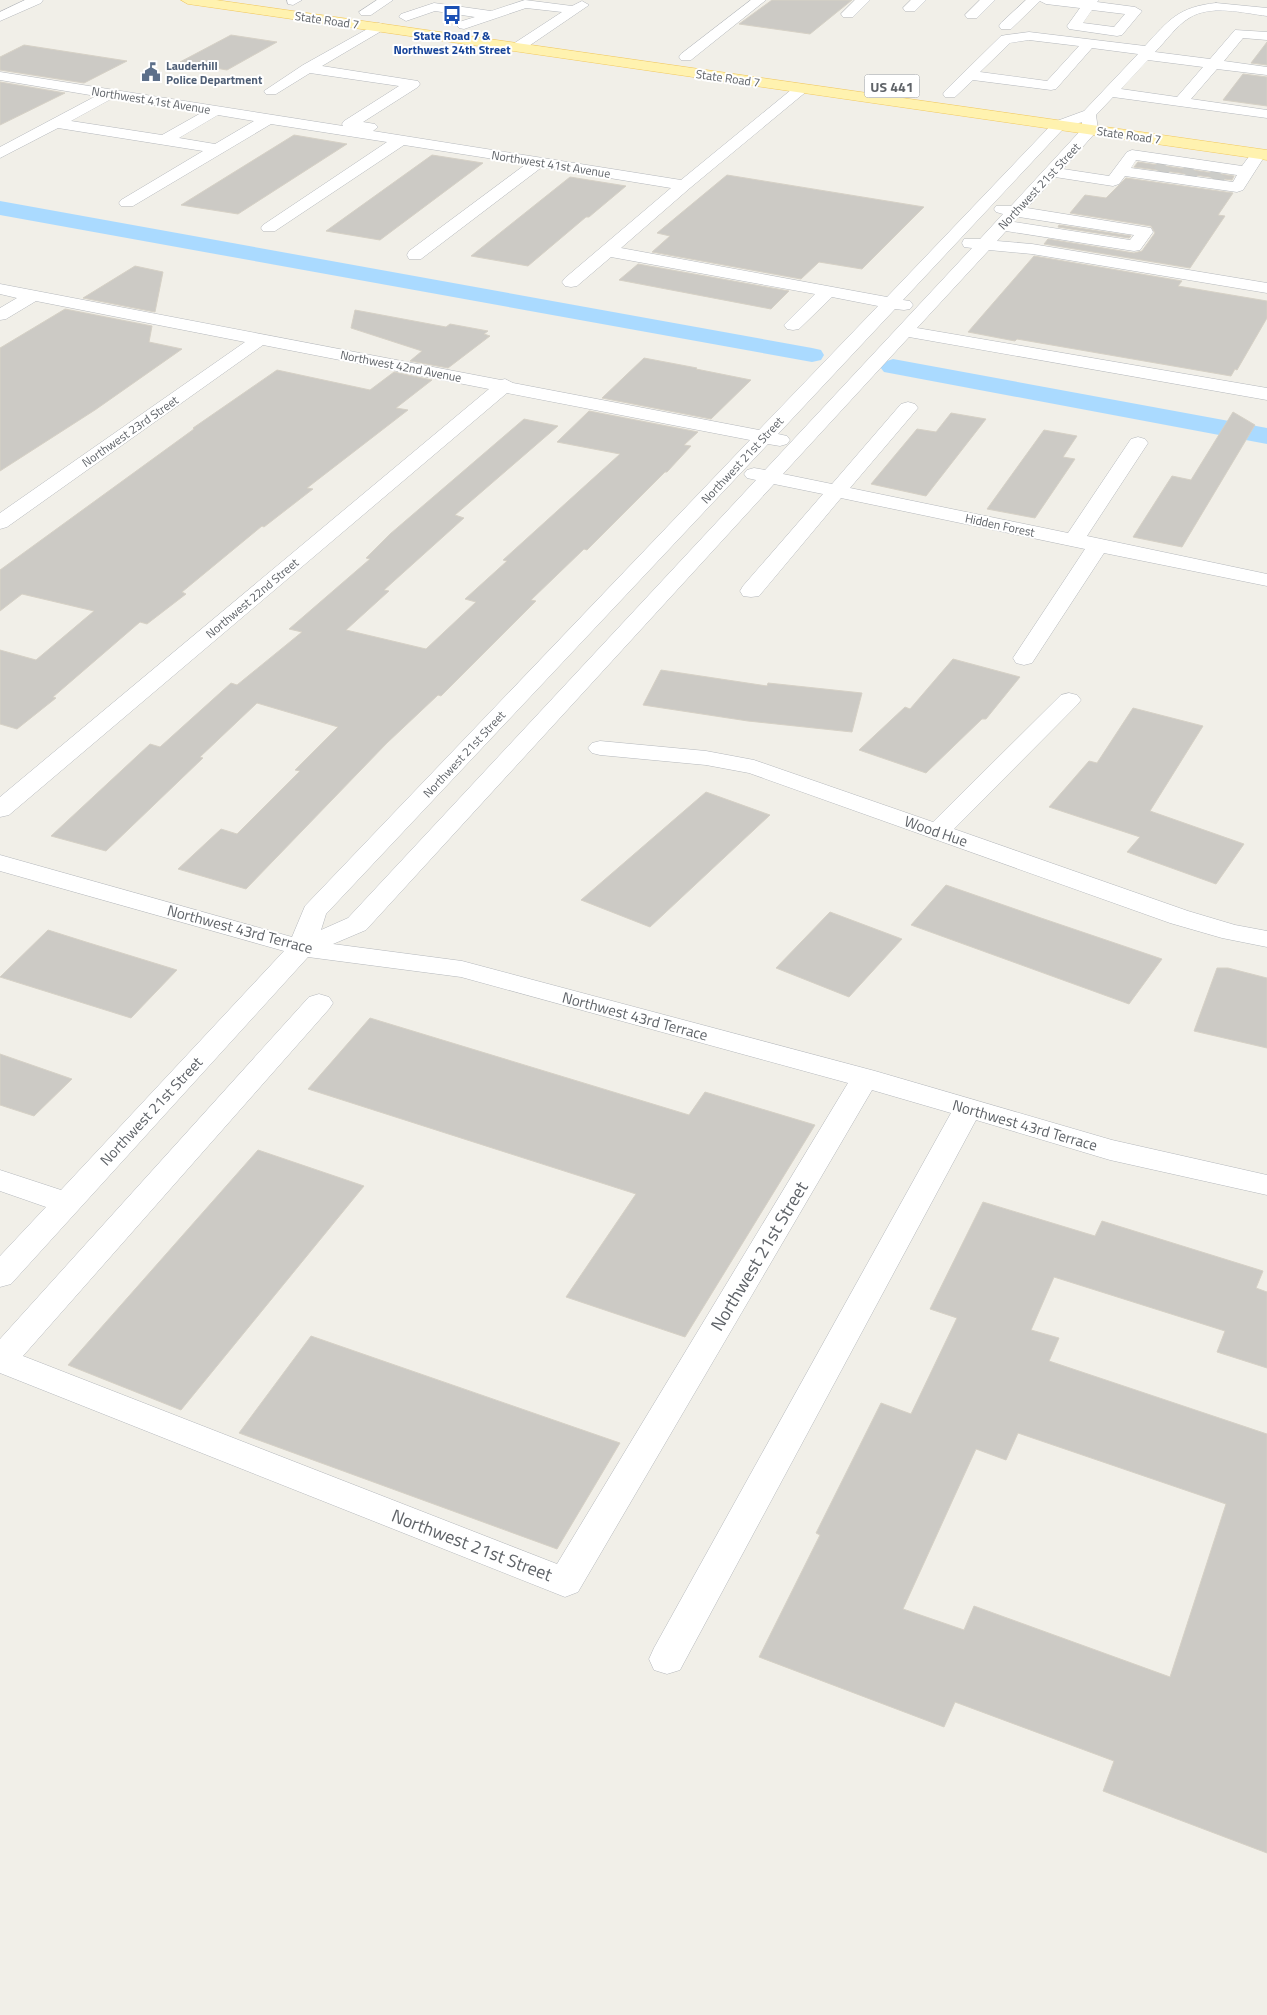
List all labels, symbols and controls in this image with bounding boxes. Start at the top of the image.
bus stop icon: State Road 7 & Northwest 24th Street [441,4,463,26]
street label: State Road 7 [294,6,360,34]
place label: State Road 7 & Northwest 24th Street [393,26,511,59]
place label: Lauderhill Police Department [166,56,263,89]
public building icon: Lauderhill Police Department [140,61,162,83]
street label: State Road 7 [695,64,761,92]
road number: US 441 [864,74,920,98]
street label: Northwest 41st Avenue [90,81,212,119]
street label: State Road 7 [1096,121,1162,149]
street label: Northwest 21st Street [993,137,1085,234]
street label: Northwest 41st Avenue [490,145,612,183]
street label: Northwest 42nd Avenue [339,345,463,387]
street label: Northwest 23rd Street [78,390,183,471]
street label: Northwest 21st Street [696,411,788,508]
street label: Hidden Forest [963,508,1037,542]
street label: Northwest 22nd Street [201,553,303,643]
street label: Northwest 21st Street [418,705,510,802]
street label: Wood Hue [901,809,971,853]
street label: Northwest 43rd Terrace [165,898,315,960]
street label: Northwest 43rd Terrace [560,985,710,1047]
street label: Northwest 21st Street [94,1051,208,1171]
street label: Northwest 43rd Terrace [950,1093,1100,1157]
street label: Northwest 21st Street [704,1175,815,1336]
street label: Northwest 21st Street [388,1502,557,1588]

